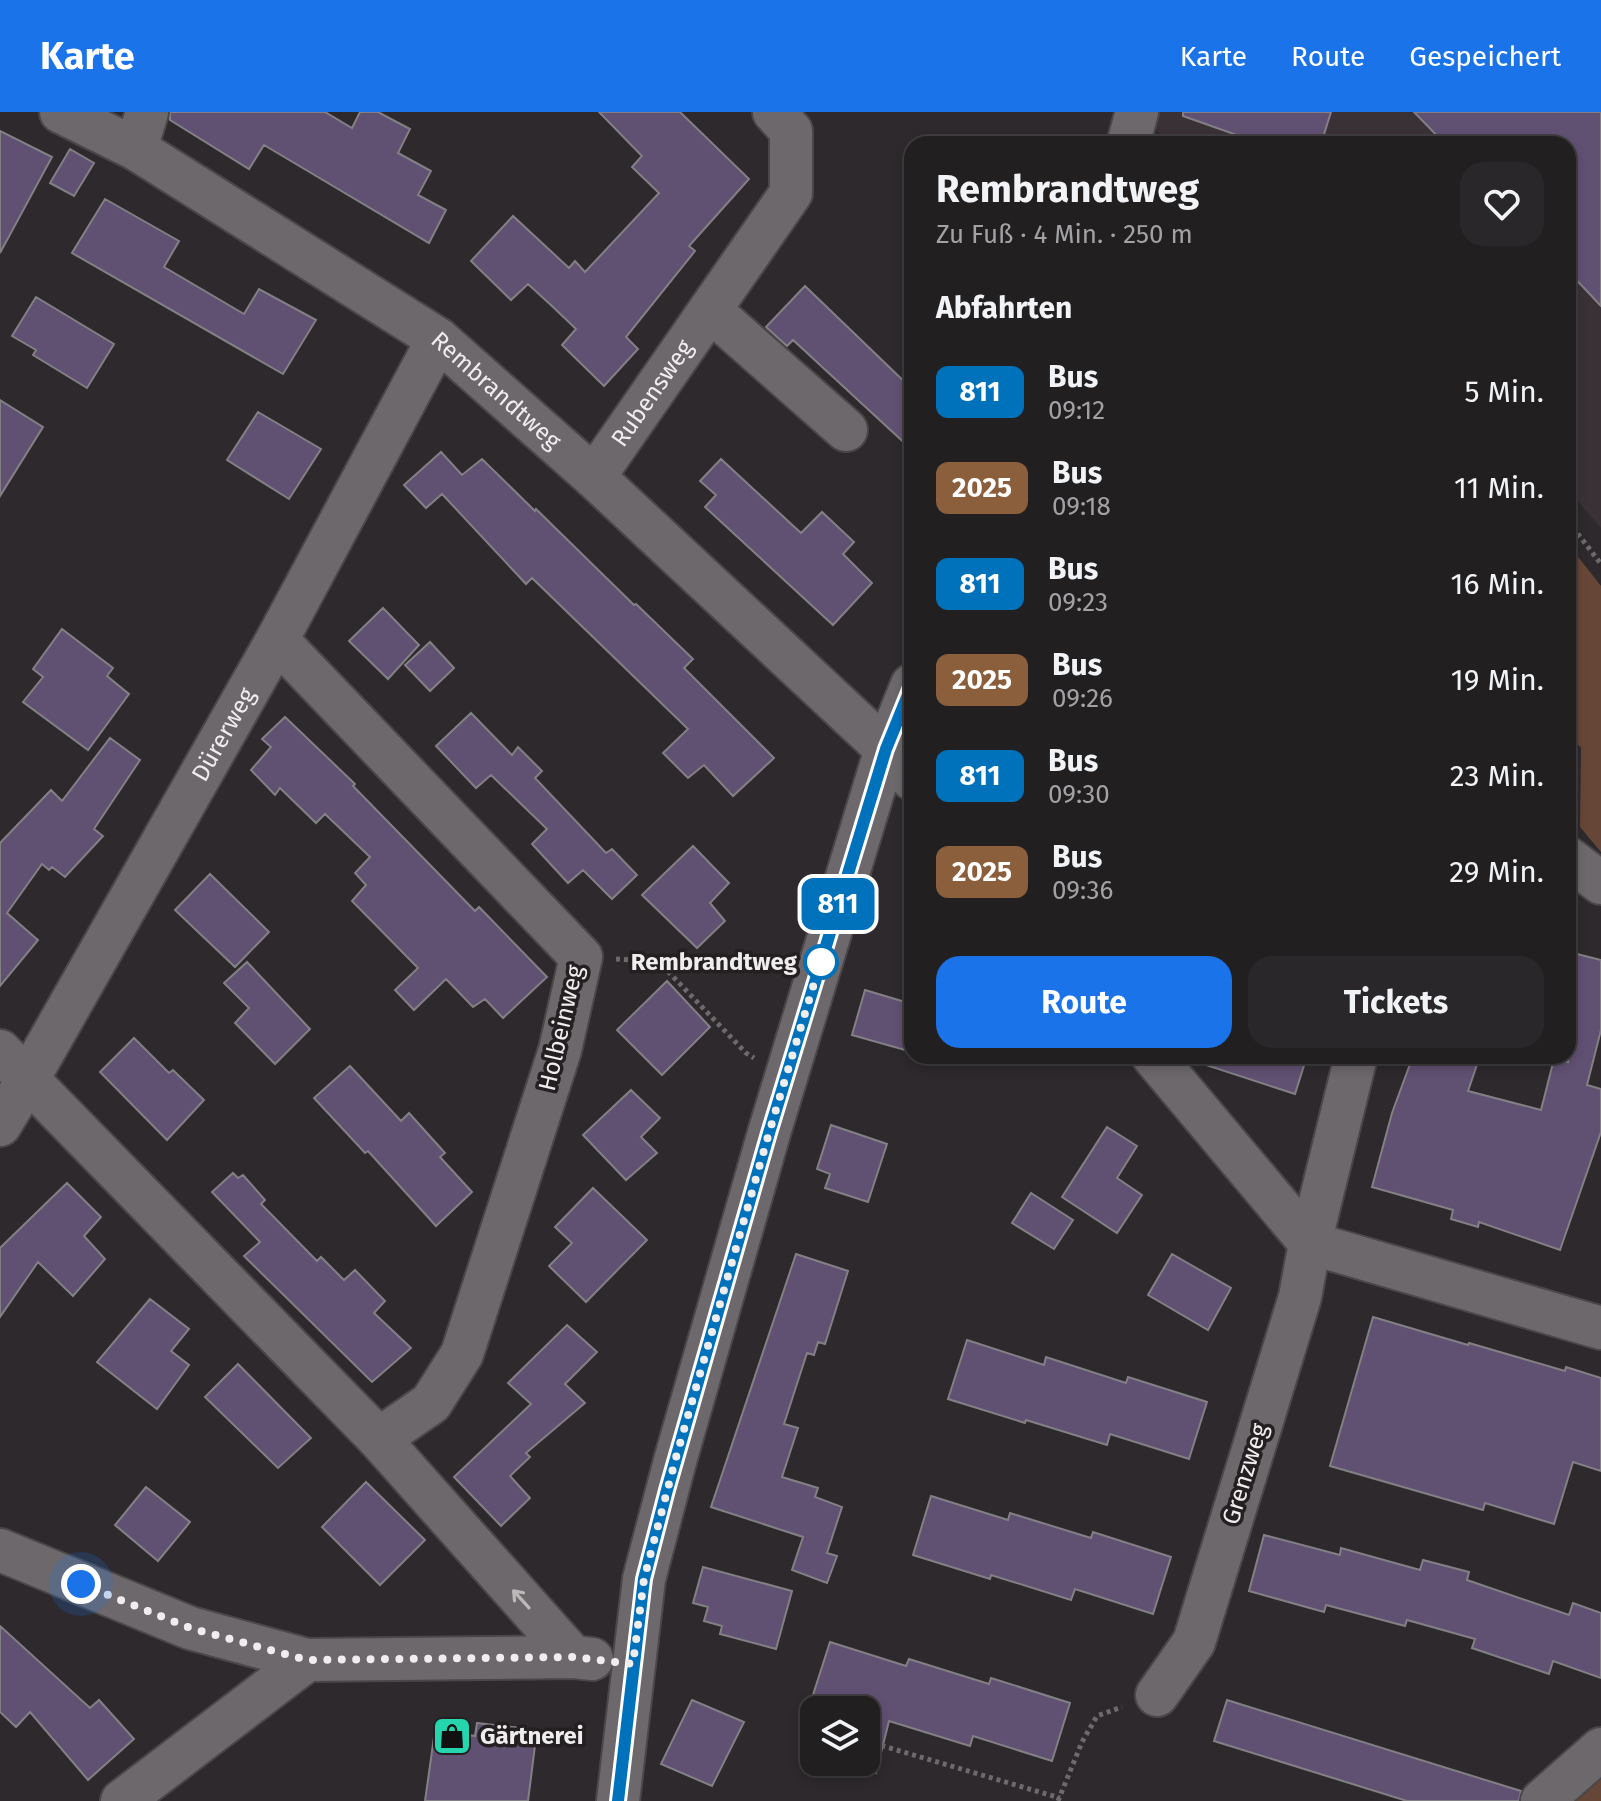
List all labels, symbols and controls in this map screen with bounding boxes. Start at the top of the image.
text: Karte [40,33,135,79]
text: Karte [1180,40,1247,73]
text: Route [1291,40,1365,73]
text: Gespeichert [1409,40,1561,73]
button: heart [1460,162,1544,246]
text: Rembrandtweg [936,166,1199,212]
text: Zu Fuß · 4 Min. · 250 m [936,219,1193,250]
text: Abfahrten [936,290,1072,326]
street label: Rembrandtweg [426,326,567,455]
street label: Rubensweg [605,334,699,452]
text: Bus [1048,359,1098,395]
text: 5 Min. [1464,374,1544,410]
text: 811 [960,375,1000,408]
text: 09:12 [1048,395,1105,426]
text: Bus [1052,455,1102,491]
text: 11 Min. [1454,470,1544,506]
text: 2025 [952,471,1012,504]
text: 09:18 [1052,491,1111,522]
text: Bus [1048,551,1098,587]
text: 16 Min. [1450,566,1544,602]
text: 811 [960,567,1000,600]
text: 09:23 [1048,587,1108,618]
text: Bus [1052,647,1102,683]
text: 19 Min. [1451,662,1544,698]
text: 2025 [952,663,1012,696]
street label: Dürerweg [186,682,261,786]
text: 09:26 [1052,683,1113,714]
text: Bus [1048,743,1098,779]
text: 23 Min. [1450,758,1544,794]
text: 811 [960,759,1000,792]
text: 09:30 [1048,779,1110,810]
text: Bus [1052,839,1102,875]
text: 29 Min. [1449,854,1544,890]
text: 2025 [952,855,1012,888]
text: 09:36 [1052,875,1113,906]
line badge: 811 [792,878,884,930]
text: 811 [818,887,858,920]
marker: Rembrandtweg [804,945,838,979]
place label: Rembrandtweg [631,948,798,976]
button: Route [936,956,1232,1048]
button: Tickets [1248,956,1544,1048]
street label: Holbeinweg [533,962,589,1094]
street label: Grenzweg [1216,1420,1274,1528]
your location [61,1564,101,1604]
one-way arrow [512,1589,530,1609]
map controls [800,1696,880,1776]
button: layers [800,1696,880,1776]
shop icon: Gärtnerei [431,1715,473,1757]
place label: Gärtnerei [480,1722,584,1750]

